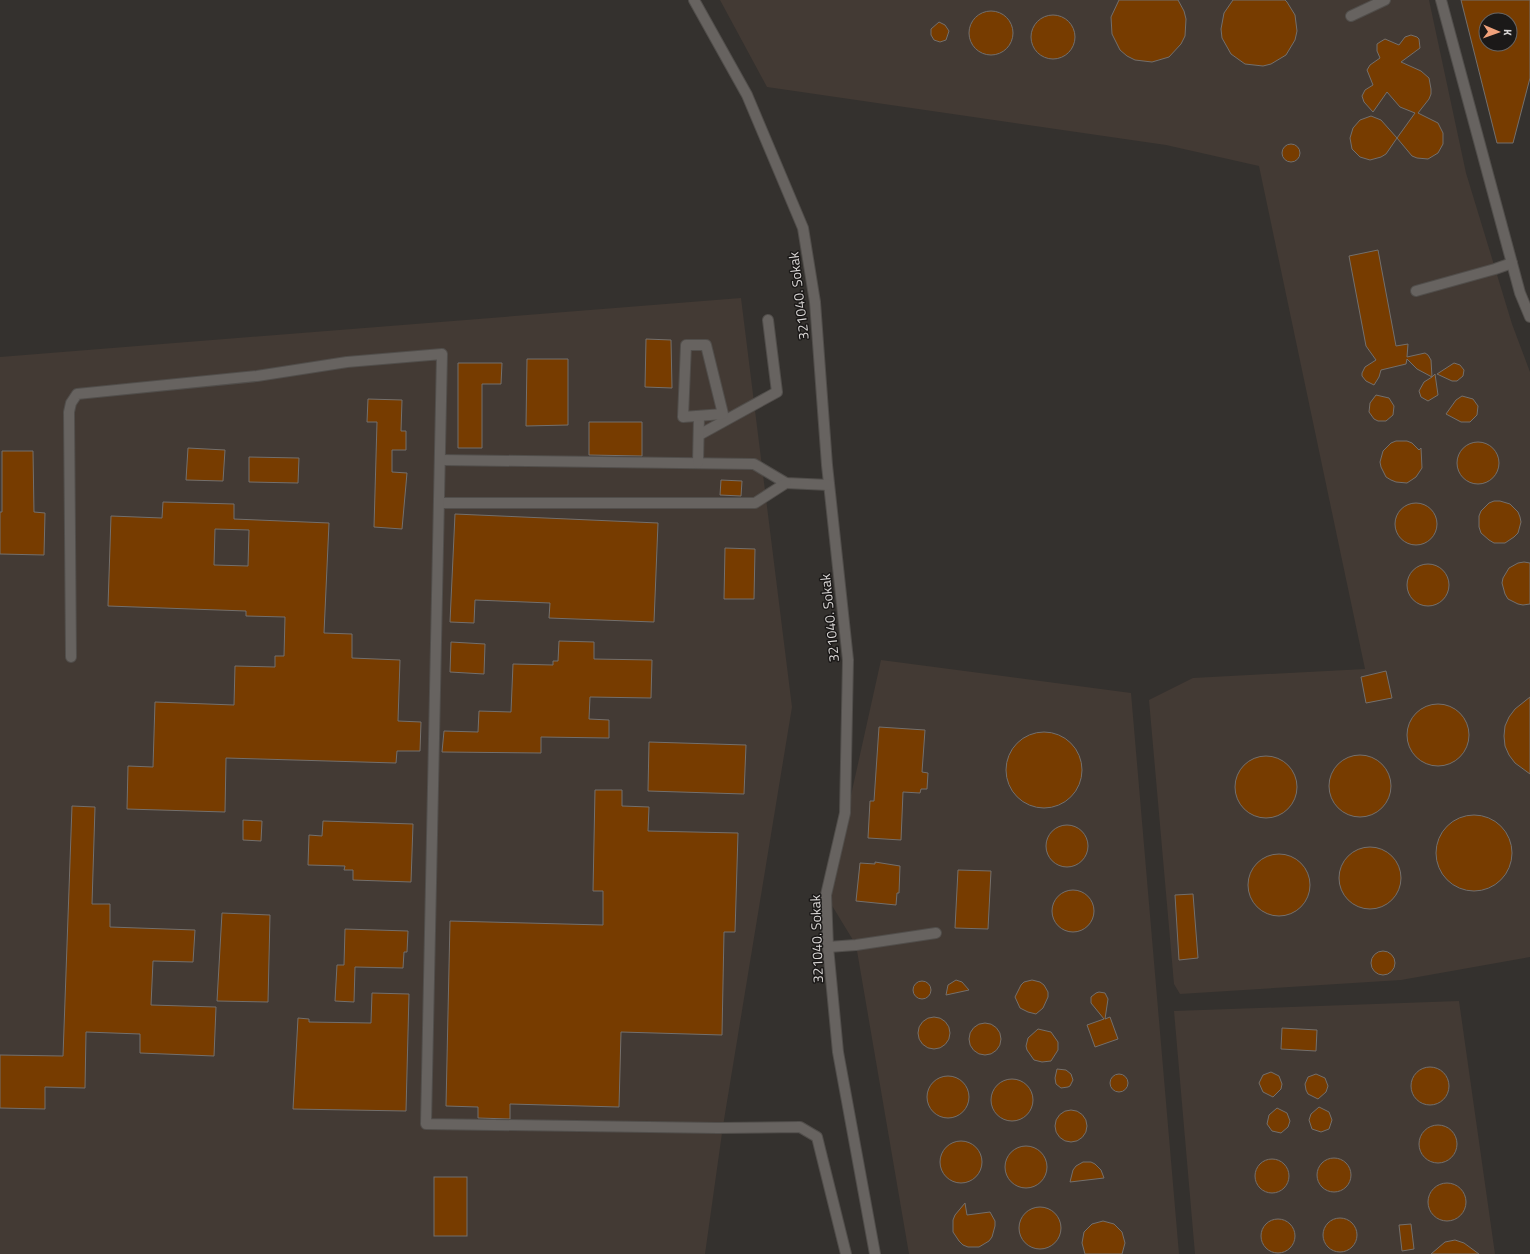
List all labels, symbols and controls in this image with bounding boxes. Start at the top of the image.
north arrow [1478,12,1518,52]
text: K [1500,29,1516,36]
street label: 321040. Sokak [782,251,814,341]
street label: 321040. Sokak [814,573,844,663]
street label: 321040. Sokak [804,894,828,984]

